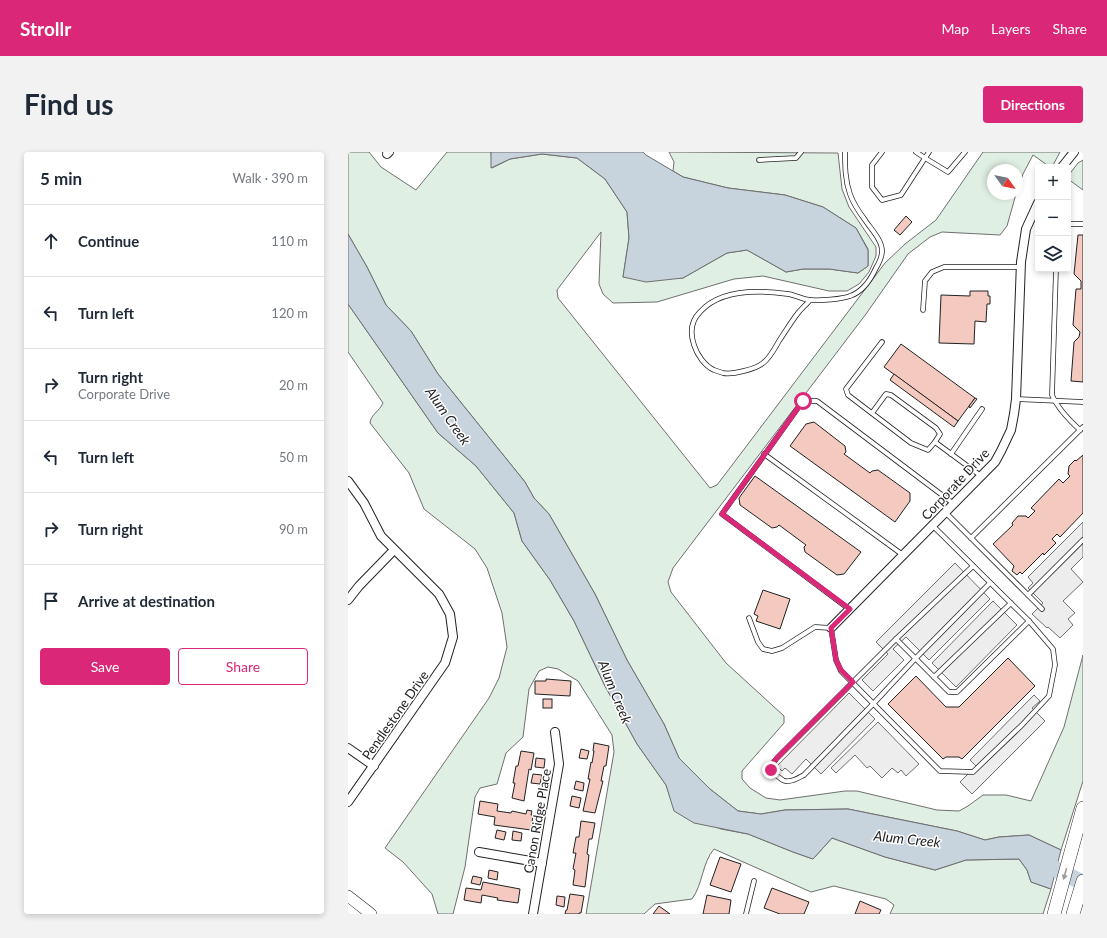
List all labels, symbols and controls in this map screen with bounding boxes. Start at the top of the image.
text: Strollr [20,17,71,40]
text: Map [941,20,969,37]
text: Layers [991,20,1031,37]
text: Share [1053,20,1087,37]
button: Directions [983,86,1083,123]
text: Find us [24,87,114,121]
north arrow [987,164,1023,200]
map controls [1035,164,1071,272]
button: + [1035,164,1071,200]
text: 5 min [40,168,82,189]
text: Walk · 390 m [232,170,308,186]
button: − [1035,200,1071,236]
icon: ahead [40,230,62,252]
text: Continue [78,232,139,250]
text: 110 m [271,233,308,249]
button: layers [1035,236,1071,272]
icon: left [40,302,62,324]
text: Turn left [78,304,134,322]
text: 120 m [271,305,308,321]
text: Turn right [78,368,143,386]
icon: right [40,374,62,396]
text: 20 m [279,377,308,393]
water label: Alum Creek [422,383,475,448]
text: Corporate Drive [78,386,170,402]
route start [794,392,812,410]
street label: Corporate Drive [918,445,992,523]
icon: left [40,446,62,468]
text: Turn left [78,448,134,466]
text: 50 m [279,449,308,465]
icon: right [40,518,62,540]
text: Turn right [78,520,143,538]
text: 90 m [279,521,308,537]
icon: arrive [40,590,62,612]
text: Arrive at destination [78,592,215,610]
button: Save [40,648,170,685]
button: Share [178,648,308,685]
water label: Alum Creek [595,657,636,726]
street label: Pendlestone Drive [358,667,432,763]
route end [762,761,780,779]
street label: Canon Ridge Place [520,767,554,875]
water label: Alum Creek [872,826,942,850]
one-way arrow [1062,869,1068,881]

